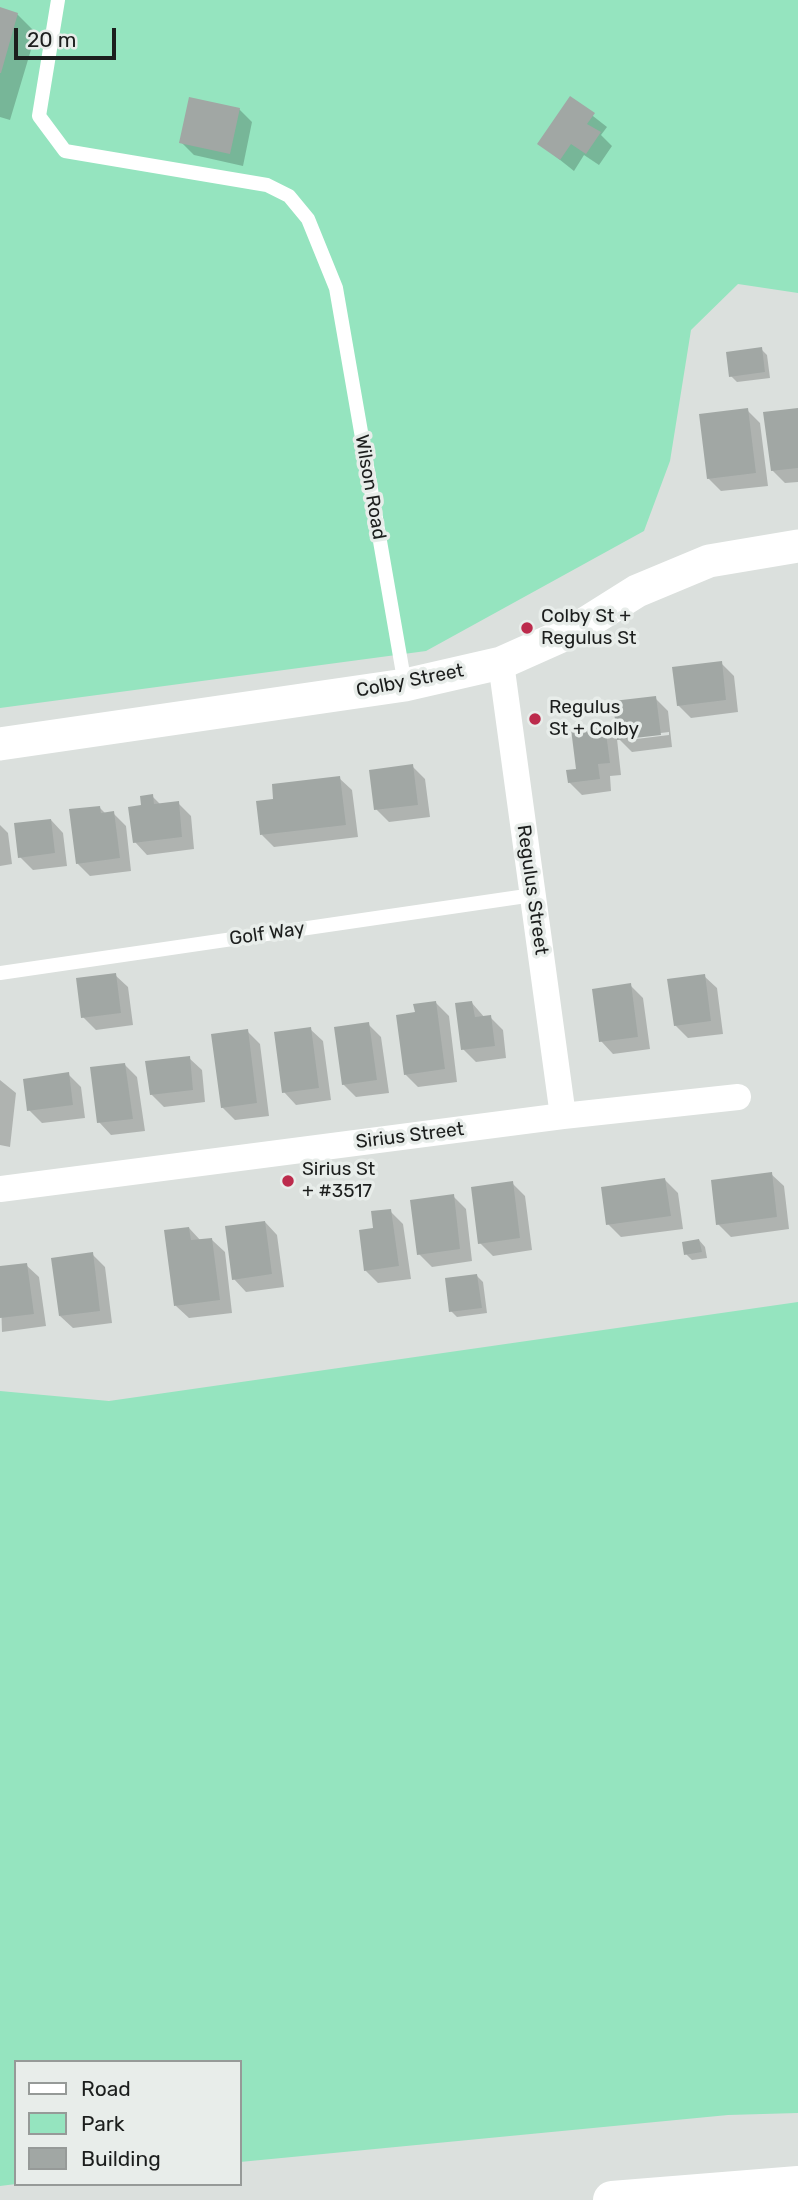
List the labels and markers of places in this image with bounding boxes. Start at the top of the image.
place label: Colby St + Regulus St [541,606,636,650]
marker: Colby St + Regulus St [519,620,535,636]
place label: Regulus St + Colby [549,697,639,741]
marker: Regulus St + Colby [527,711,543,727]
place label: Sirius St + #3517 [302,1159,375,1203]
marker: Sirius St + #3517 [280,1173,296,1189]

